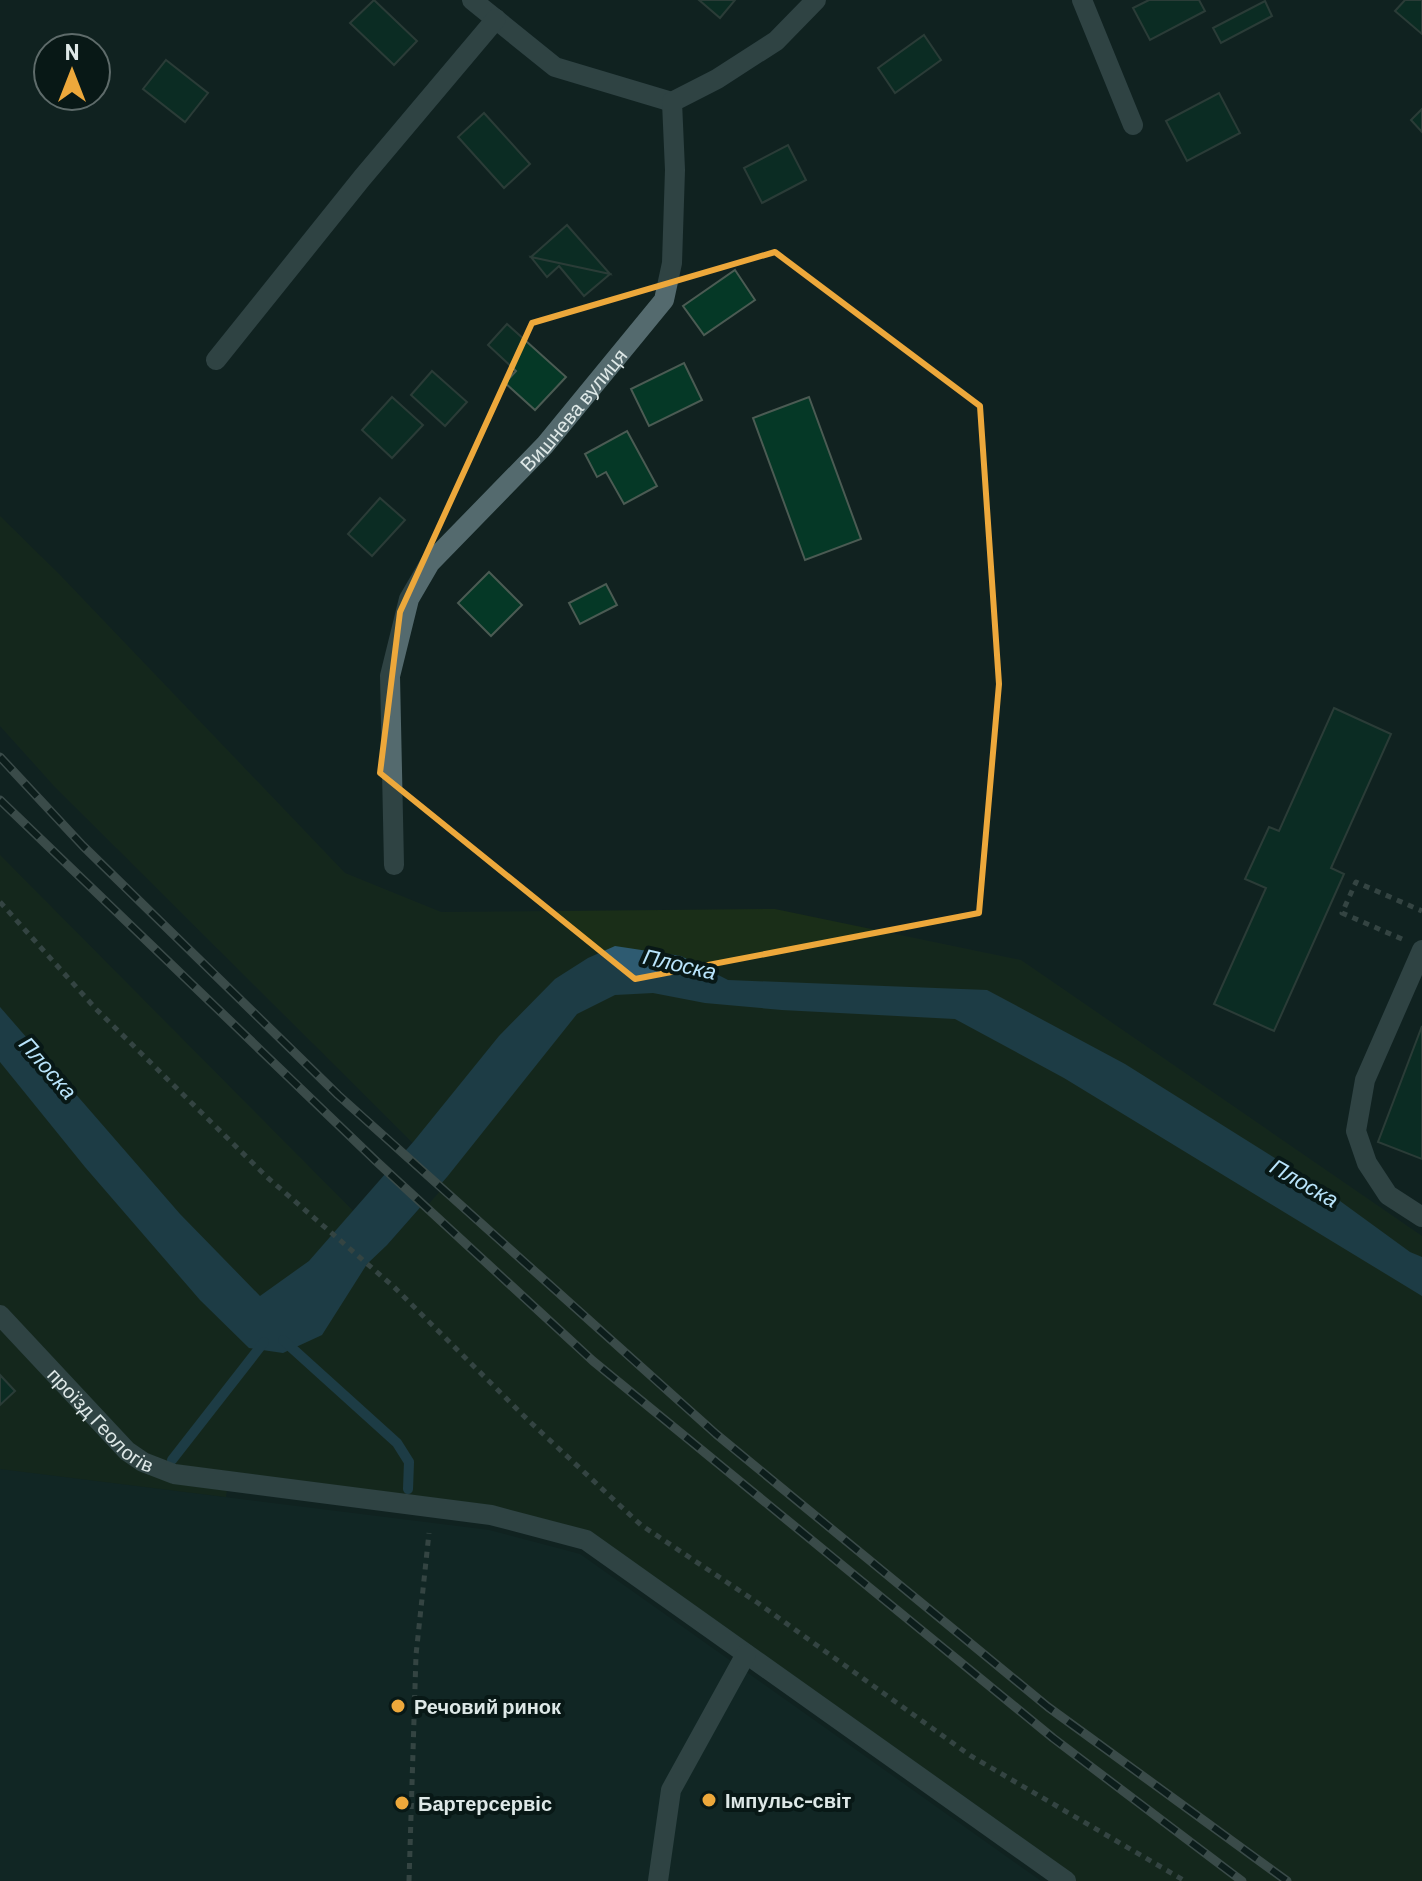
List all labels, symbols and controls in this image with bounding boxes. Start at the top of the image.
north arrow [32,32,112,112]
text: N [65,38,79,64]
street label: Вишнева вулиця [515,343,632,476]
water label: Плоска [641,942,719,984]
water label: Плоска [15,1030,83,1104]
water label: Плоска [1266,1152,1344,1212]
street label: проїзд Геологів [43,1362,157,1477]
place label: Речовий ринок [414,1694,562,1718]
marker: Речовий ринок [389,1697,407,1715]
place label: Імпульс-світ [725,1788,852,1812]
place label: Бартерсервіс [418,1791,552,1815]
marker: Імпульс-світ [700,1791,718,1809]
marker: Бартерсервіс [393,1794,411,1812]

